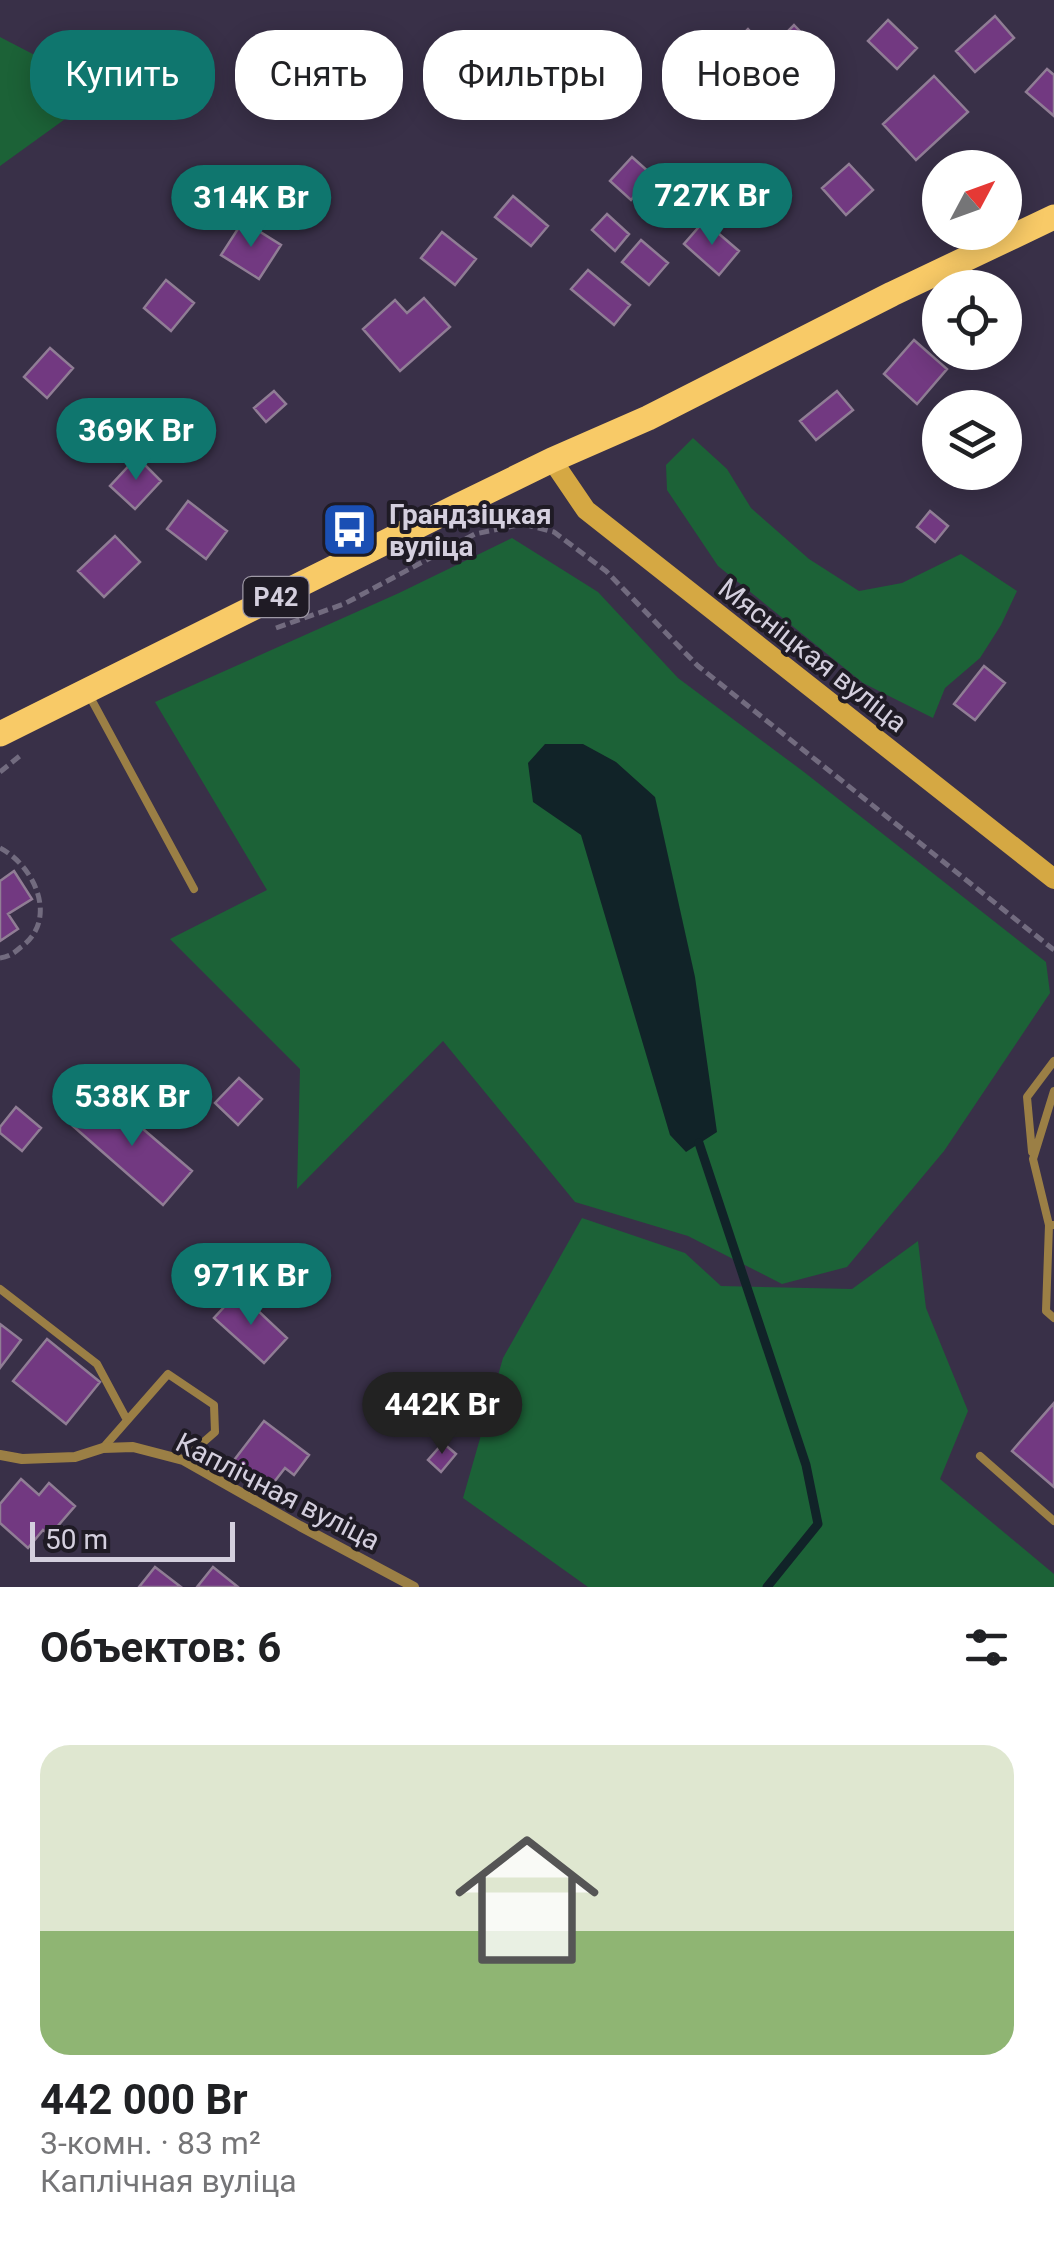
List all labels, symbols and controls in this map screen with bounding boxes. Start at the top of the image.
chip: Купить [30,30,215,120]
chip: Снять [235,30,403,120]
chip: Фильтры [423,30,642,120]
chip: Новое [662,30,835,120]
north arrow [922,150,1022,250]
map controls [922,150,1022,490]
pin: 727K Br [620,163,804,248]
pin: 314K Br [159,165,343,250]
text: 727K Br [654,176,770,214]
text: 314K Br [193,178,309,216]
button: locate [922,270,1022,370]
button: layers [922,390,1022,490]
pin: 369K Br [44,398,228,483]
text: 369K Br [78,411,194,449]
place label: Грандзіцкая вуліца [389,498,552,563]
bus stop icon: Грандзіцкая вуліца [320,500,380,560]
street label: Мясніцкая вуліца [712,572,914,739]
road number: Р42 [244,577,308,617]
pin: 538K Br [40,1064,224,1149]
text: 538K Br [74,1077,190,1115]
pin: 971K Br [159,1243,343,1328]
text: 971K Br [193,1256,309,1294]
pin: 442K Br [350,1372,534,1457]
text: 442K Br [384,1385,500,1423]
street label: Каплічная вуліца [170,1426,385,1557]
scale bar [30,1517,235,1562]
text: 50 m [45,1523,108,1556]
icon: filters [959,1620,1014,1675]
text: Объектов: 6 [40,1623,281,1672]
icon: home [437,1810,617,1990]
text: 442 000 Br [40,2075,248,2124]
text: 3-комн. · 83 m² [40,2124,261,2162]
text: Каплічная вуліца [40,2162,297,2200]

